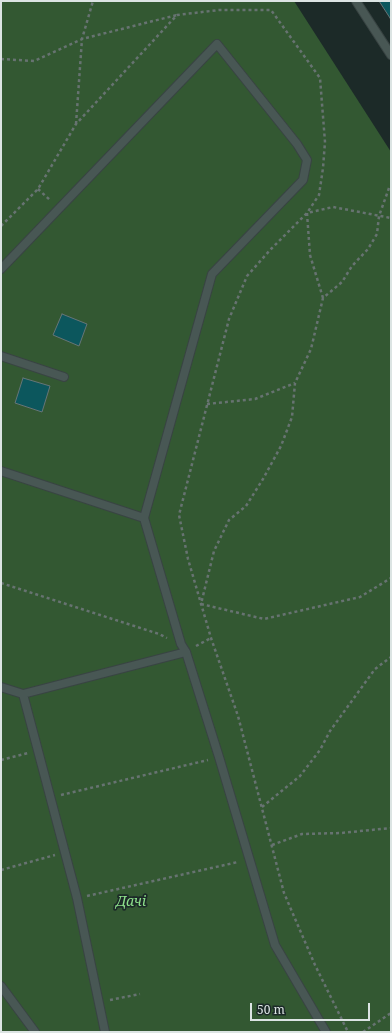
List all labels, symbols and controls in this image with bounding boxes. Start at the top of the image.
park label: Дачі [116,894,146,910]
scale bar [252,995,372,1021]
text: 50 m [257,1001,285,1018]

